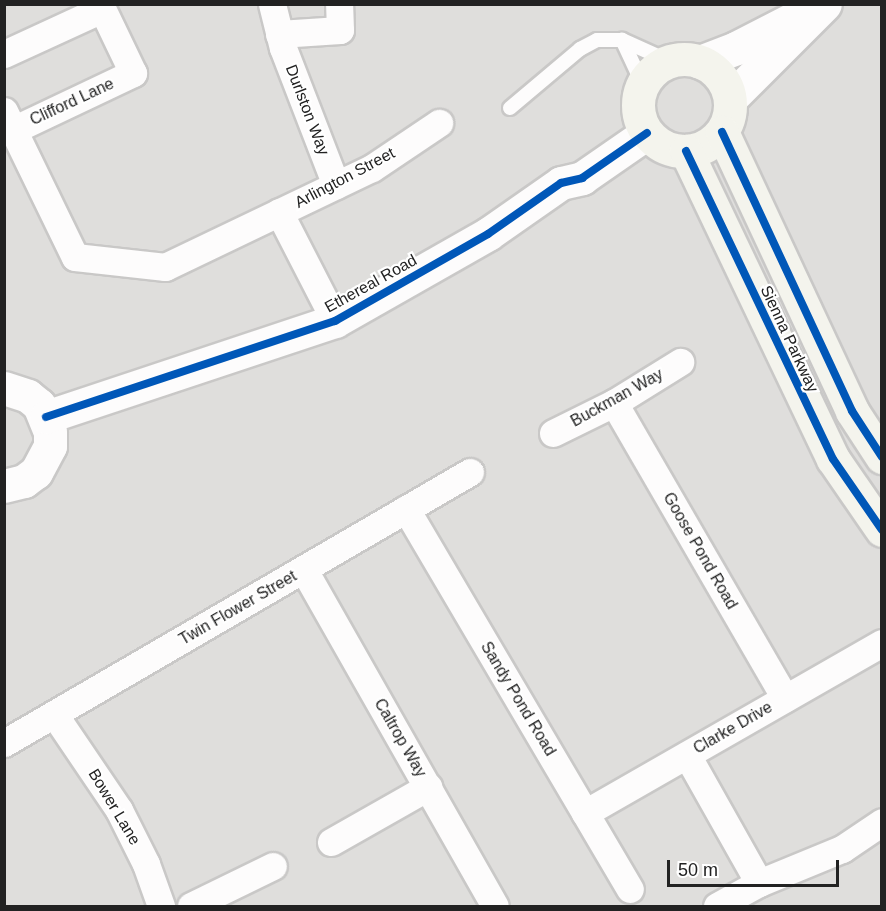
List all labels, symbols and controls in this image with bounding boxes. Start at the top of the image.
street label: Durlston Way [281,62,333,158]
street label: Clifford Lane [27,74,117,130]
street label: Arlington Street [292,144,398,212]
street label: Ethereal Road [322,251,420,317]
street label: Sienna Parkway [756,283,822,395]
street label: Buckman Way [568,365,666,431]
street label: Goose Pond Road [659,489,741,613]
street label: Twin Flower Street [176,567,300,649]
street label: Sandy Pond Road [476,638,560,760]
street label: Caltrop Way [370,695,430,781]
street label: Clarke Drive [690,698,776,758]
street label: Bower Lane [84,765,144,849]
scale bar [670,848,842,886]
text: 50 m [678,860,718,880]

